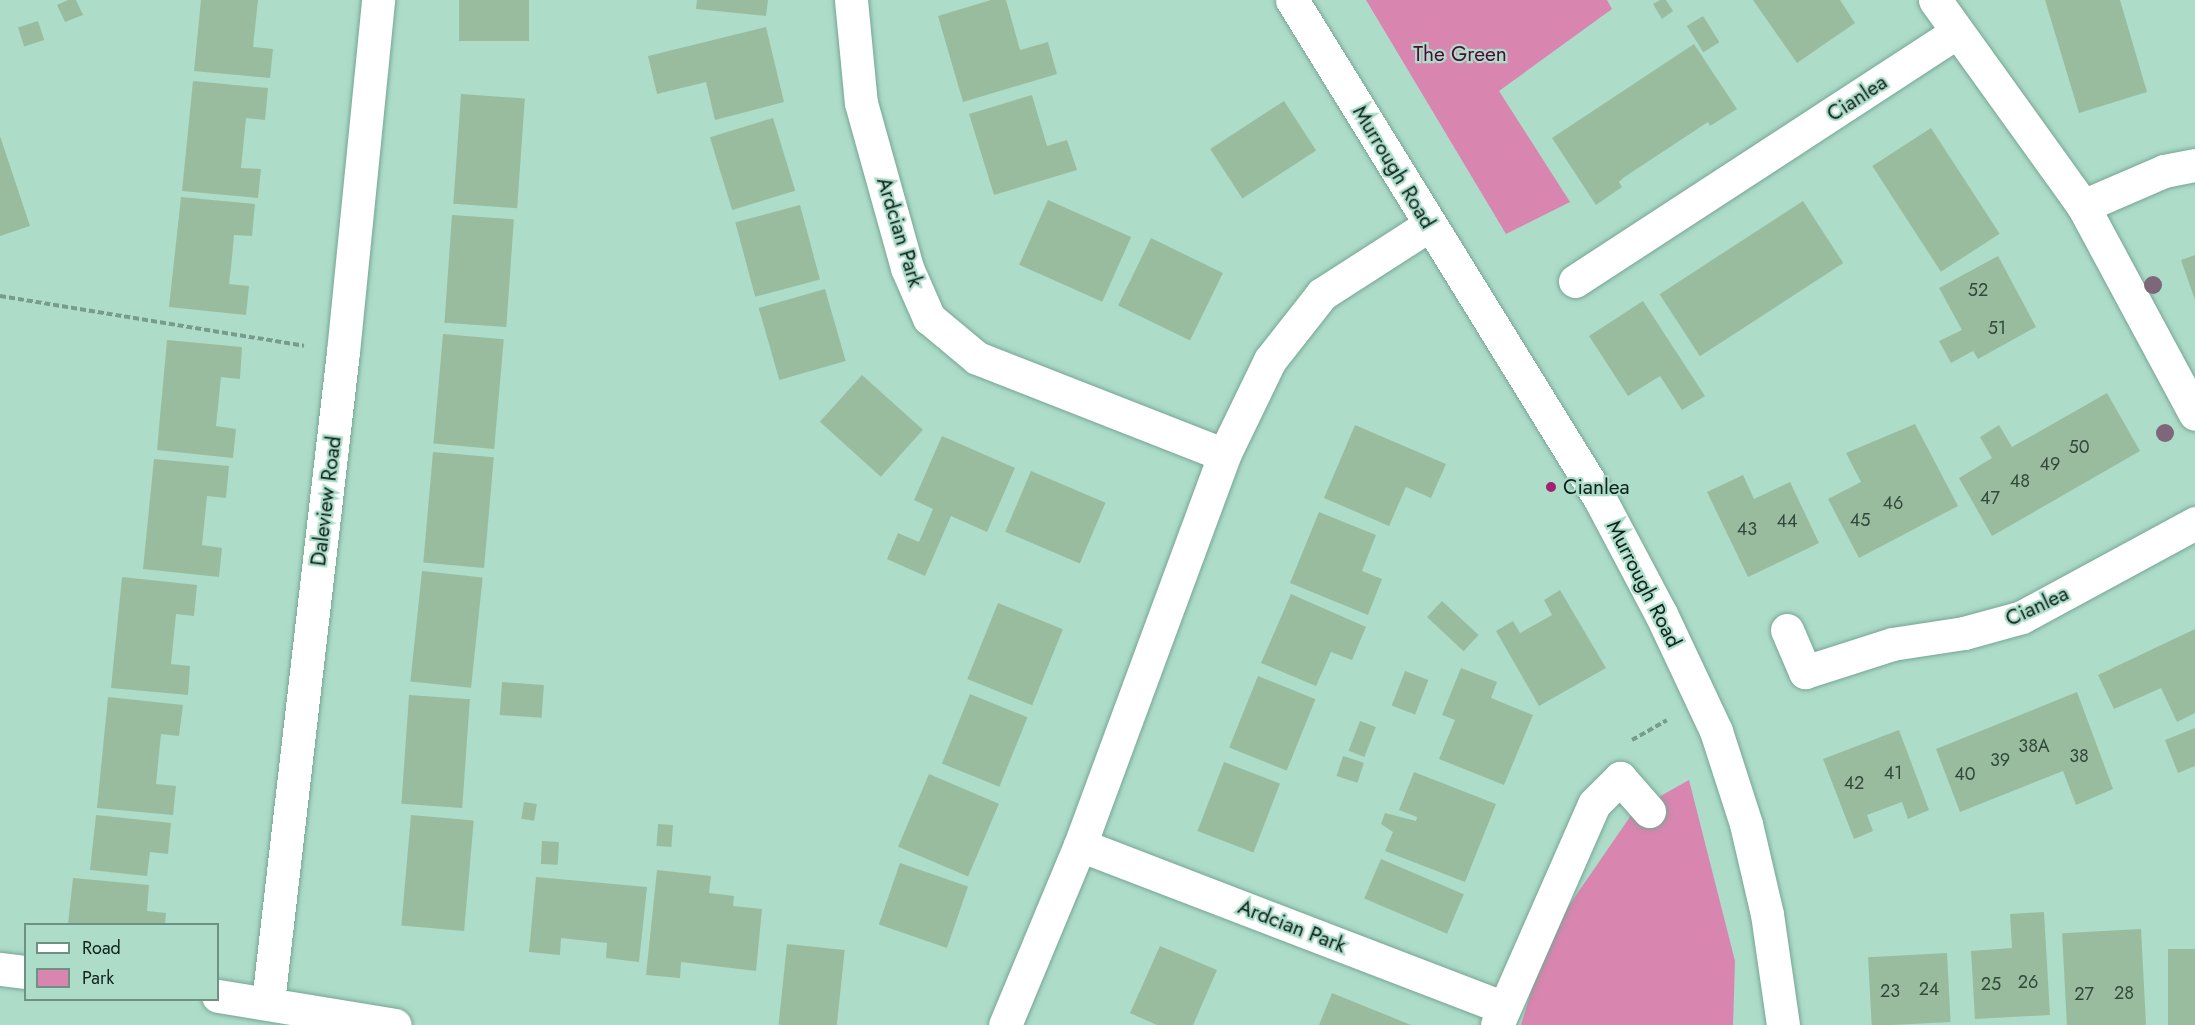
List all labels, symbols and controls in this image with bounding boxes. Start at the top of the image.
park label: The Green [1413,41,1507,67]
street label: Cianlea [1822,69,1892,127]
street label: Murrough Road [1347,101,1441,233]
street label: Ardcian Park [871,174,929,290]
house number: 52 [1968,279,1988,301]
house number: 51 [1988,317,2006,339]
street label: Daleview Road [306,435,346,567]
house number: 50 [2069,436,2089,458]
house number: 49 [2040,453,2060,475]
house number: 48 [2010,470,2030,492]
place label: Cianlea [1563,474,1630,500]
marker: Cianlea [1544,480,1558,494]
house number: 47 [1980,487,2000,509]
house number: 46 [1883,492,1903,514]
house number: 45 [1850,509,1870,531]
house number: 44 [1777,510,1797,532]
street label: Murrough Road [1601,516,1687,652]
house number: 43 [1737,518,1757,540]
street label: Cianlea [2001,580,2073,632]
house number: 38A [2018,735,2050,757]
house number: 38 [2069,745,2089,767]
house number: 39 [1990,749,2010,771]
house number: 41 [1884,762,1902,784]
house number: 40 [1954,763,1976,785]
house number: 42 [1844,772,1864,794]
street label: Ardcian Park [1235,894,1349,958]
legend [24,923,219,1001]
text: Road [82,935,121,961]
text: Park [82,965,114,991]
house number: 26 [2018,971,2038,993]
house number: 25 [1981,973,2001,995]
house number: 24 [1919,978,1939,1000]
house number: 23 [1880,980,1900,1002]
house number: 28 [2114,982,2134,1004]
house number: 27 [2074,983,2094,1005]

